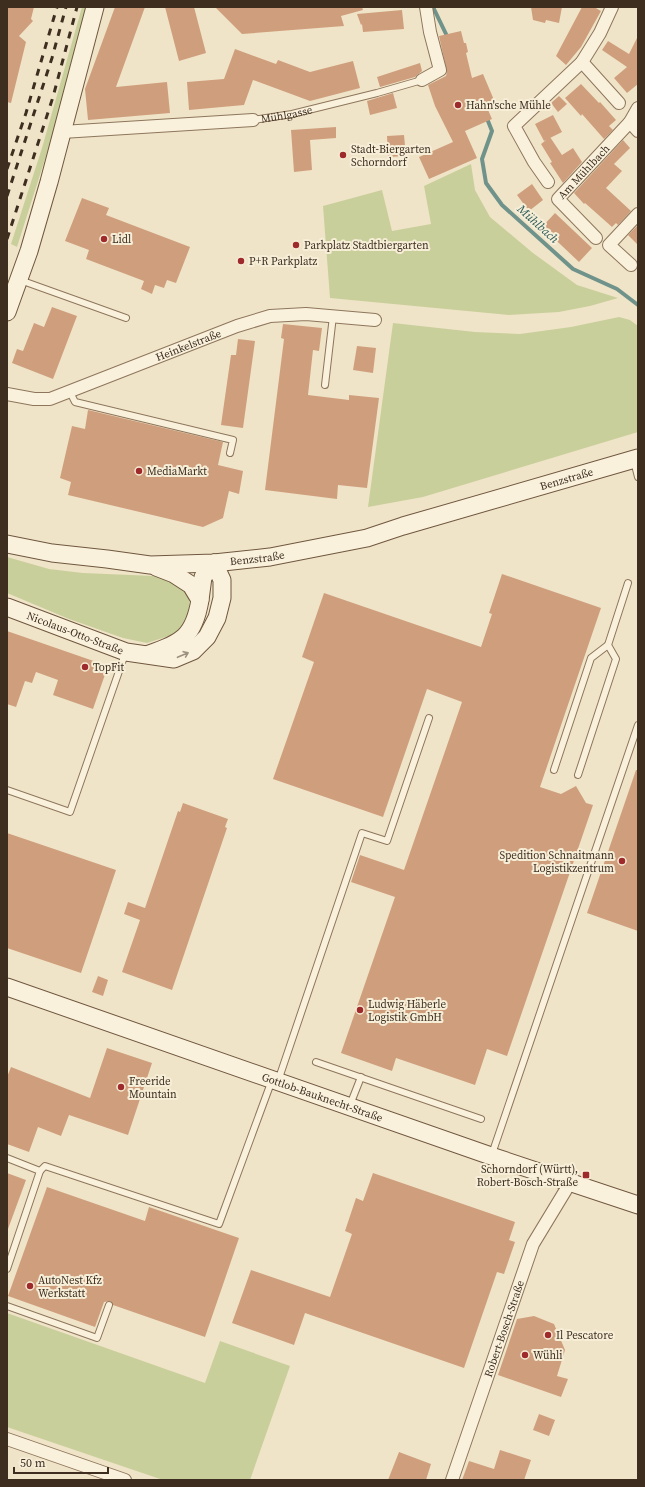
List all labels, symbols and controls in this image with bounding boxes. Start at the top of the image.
place label: Hahn'sche Mühle [466,98,551,113]
marker: Hahn'sche Mühle [453,100,463,110]
street label: Mühlgasse [260,102,314,126]
street label: Am Mühlbach [554,141,613,202]
place label: Stadt-Biergarten Schorndorf [351,142,431,170]
marker: Stadt-Biergarten Schorndorf [338,150,348,160]
water label: Mühlbach [513,200,562,247]
place label: Lidl [112,232,131,247]
marker: Lidl [99,234,109,244]
place label: Parkplatz Stadtbiergarten [304,238,429,253]
marker: Parkplatz Stadtbiergarten [291,240,301,250]
place label: P+R Parkplatz [249,254,317,269]
marker: P+R Parkplatz [236,256,246,266]
street label: Heinkelstraße [153,325,224,365]
place label: MediaMarkt [147,464,207,479]
street label: Benzstraße [538,464,595,494]
marker: MediaMarkt [134,466,144,476]
street label: Benzstraße [229,547,286,569]
street label: Nicolaus-Otto-Straße [25,608,126,658]
one-way arrow [177,651,189,658]
place label: TopFit [93,660,125,675]
marker: TopFit [80,662,90,672]
place label: Spedition Schnaitmann Logistikzentrum [499,848,614,876]
marker: Spedition Schnaitmann Logistikzentrum [617,856,627,866]
place label: Ludwig Häberle Logistik GmbH [368,997,446,1025]
marker: Ludwig Häberle Logistik GmbH [355,1005,365,1015]
street label: Gottlob-Bauknecht-Straße [260,1069,385,1125]
place label: Freeride Mountain [129,1074,177,1102]
marker: Freeride Mountain [116,1082,126,1092]
place label: Schorndorf (Württ), Robert-Bosch-Straße [477,1162,578,1190]
marker: Schorndorf (Württ), Robert-Bosch-Straße [581,1170,591,1180]
place label: AutoNest Kfz Werkstatt [38,1273,102,1301]
street label: Robert-Bosch-Straße [480,1278,528,1379]
marker: AutoNest Kfz Werkstatt [25,1281,35,1291]
place label: Il Pescatore [556,1328,614,1343]
marker: Il Pescatore [543,1330,553,1340]
place label: Wühli [533,1348,563,1363]
marker: Wühli [520,1350,530,1360]
scale bar [14,1449,108,1475]
text: 50 m [20,1455,46,1471]

